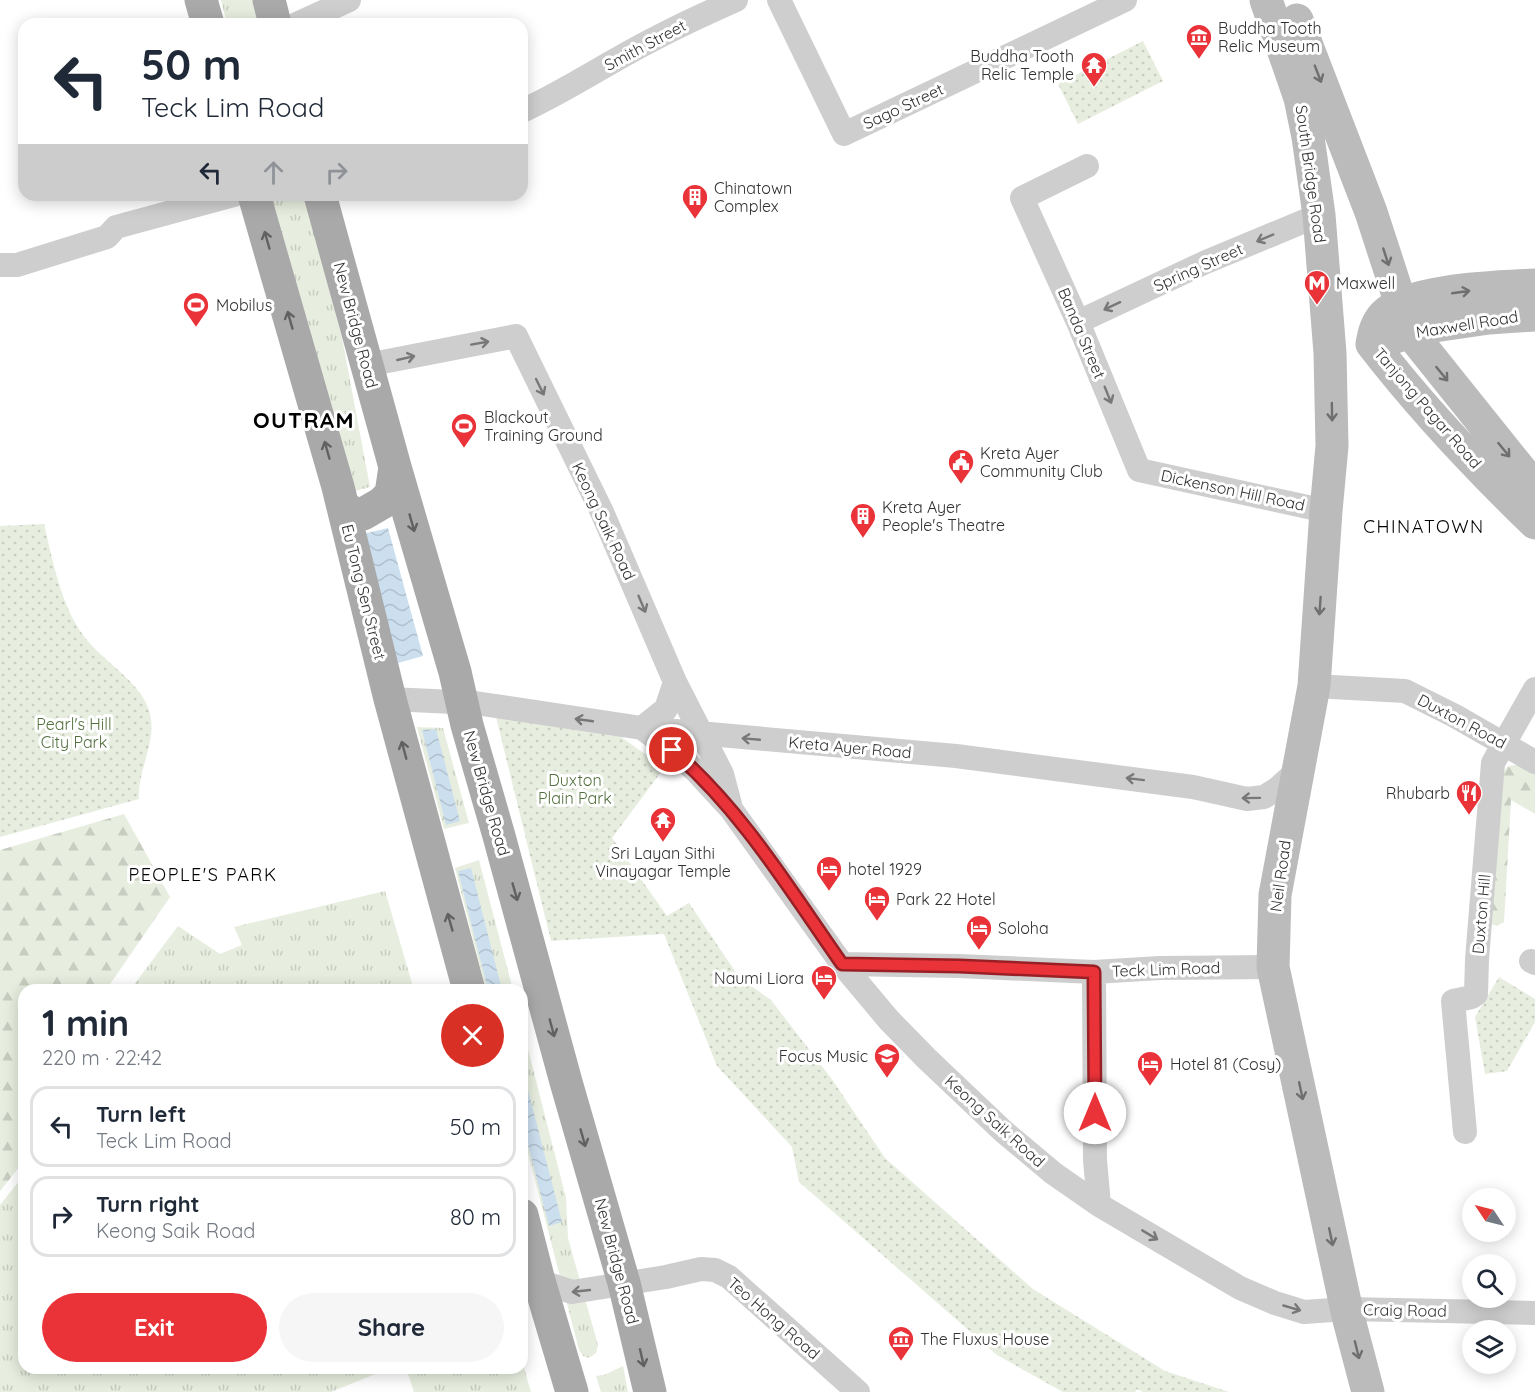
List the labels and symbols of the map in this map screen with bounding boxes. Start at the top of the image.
street label: Smith Street [601,15,689,75]
place label: Buddha Tooth Relic Museum [1218,18,1322,56]
museum icon: Buddha Tooth Relic Museum [1184,22,1214,60]
place label: Buddha Tooth Relic Temple [970,46,1074,84]
temple icon: Buddha Tooth Relic Temple [1079,50,1109,88]
one-way arrow [1313,64,1324,83]
street label: Sago Street [860,79,946,133]
street label: South Bridge Road [1291,104,1331,244]
place label: Chinatown Complex [714,178,792,216]
building icon: Chinatown Complex [680,182,710,220]
one-way arrow [261,231,272,250]
one-way arrow [1256,233,1274,244]
street label: Spring Street [1150,238,1246,296]
one-way arrow [1381,247,1392,266]
street label: New Bridge Road [330,260,382,390]
metro station icon: Maxwell [1302,268,1332,306]
place label: Maxwell [1336,273,1395,293]
street label: Banda Street [1054,285,1110,381]
one-way arrow [1451,286,1470,297]
sports icon: Mobilus [181,290,211,328]
place label: Mobilus [216,295,272,315]
one-way arrow [1103,301,1121,312]
street label: Maxwell Road [1414,306,1520,342]
one-way arrow [284,311,295,330]
one-way arrow [470,337,489,348]
street label: Tanjong Pagar Road [1370,343,1486,473]
one-way arrow [396,351,415,363]
one-way arrow [1435,365,1448,381]
one-way arrow [535,378,547,396]
one-way arrow [1103,385,1114,404]
one-way arrow [1326,401,1338,421]
district label: OUTRAM [253,406,355,434]
place label: Blackout Training Ground [484,407,603,445]
sports icon: Blackout Training Ground [449,411,479,449]
one-way arrow [321,440,332,459]
one-way arrow [1497,442,1510,458]
place label: Kreta Ayer Community Club [980,443,1103,481]
public building icon: Kreta Ayer Community Club [946,447,976,485]
street label: Keong Saik Road [568,459,640,583]
street label: Dickenson Hill Road [1159,465,1307,515]
place label: Kreta Ayer People's Theatre [882,497,1005,535]
building icon: Kreta Ayer People's Theatre [848,501,878,539]
one-way arrow [407,513,418,532]
district label: CHINATOWN [1363,515,1485,538]
street label: Eu Tong Sen Street [338,522,390,662]
one-way arrow [637,595,648,613]
one-way arrow [1314,596,1325,616]
street label: Duxton Road [1414,689,1510,753]
park label: Pearl's Hill City Park [36,714,112,752]
one-way arrow [575,714,595,725]
pin [646,724,697,775]
street label: New Bridge Road [460,728,514,858]
street label: Kreta Ayer Road [788,732,912,762]
one-way arrow [741,733,761,744]
one-way arrow [397,741,409,760]
park label: Duxton Plain Park [538,770,612,808]
one-way arrow [1126,774,1146,785]
restaurant icon: Rhubarb [1454,778,1484,816]
place label: Rhubarb [1386,783,1450,803]
one-way arrow [1242,792,1261,803]
temple icon: Sri Layan Sithi Vinayagar Temple [648,805,678,843]
street label: Neil Road [1265,839,1295,913]
place label: Sri Layan Sithi Vinayagar Temple [595,843,731,881]
hotel icon: hotel 1929 [814,854,844,892]
place label: hotel 1929 [848,859,922,879]
district label: PEOPLE'S PARK [128,863,278,886]
street label: Duxton Hill [1468,873,1494,955]
one-way arrow [510,882,521,901]
hotel icon: Park 22 Hotel [862,884,892,922]
place label: Park 22 Hotel [896,889,996,909]
one-way arrow [444,913,455,932]
hotel icon: Soloha [964,913,994,951]
place label: Soloha [998,918,1049,938]
street label: Teck Lim Road [1111,957,1221,981]
hotel icon: Naumi Liora [809,963,839,1001]
place label: Naumi Liora [714,968,804,988]
one-way arrow [547,1018,558,1037]
school or university icon: Focus Music [872,1041,902,1079]
place label: Focus Music [779,1046,868,1066]
hotel icon: Hotel 81 (Cosy) [1135,1049,1165,1087]
place label: Hotel 81 (Cosy) [1170,1054,1281,1074]
street label: Keong Saik Road [941,1071,1049,1171]
position arrow [1063,1081,1127,1145]
one-way arrow [1296,1081,1307,1100]
one-way arrow [578,1128,589,1147]
north arrow [1462,1188,1516,1242]
street label: New Bridge Road [591,1196,643,1326]
one-way arrow [1326,1227,1338,1246]
one-way arrow [1141,1229,1158,1241]
street label: Teo Hong Road [724,1273,824,1363]
one-way arrow [572,1285,592,1296]
street label: Craig Road [1363,1299,1447,1321]
one-way arrow [1282,1303,1301,1314]
museum icon: The Fluxus House [886,1324,916,1362]
place label: The Fluxus House [920,1329,1049,1349]
one-way arrow [1352,1341,1364,1360]
one-way arrow [637,1347,648,1367]

